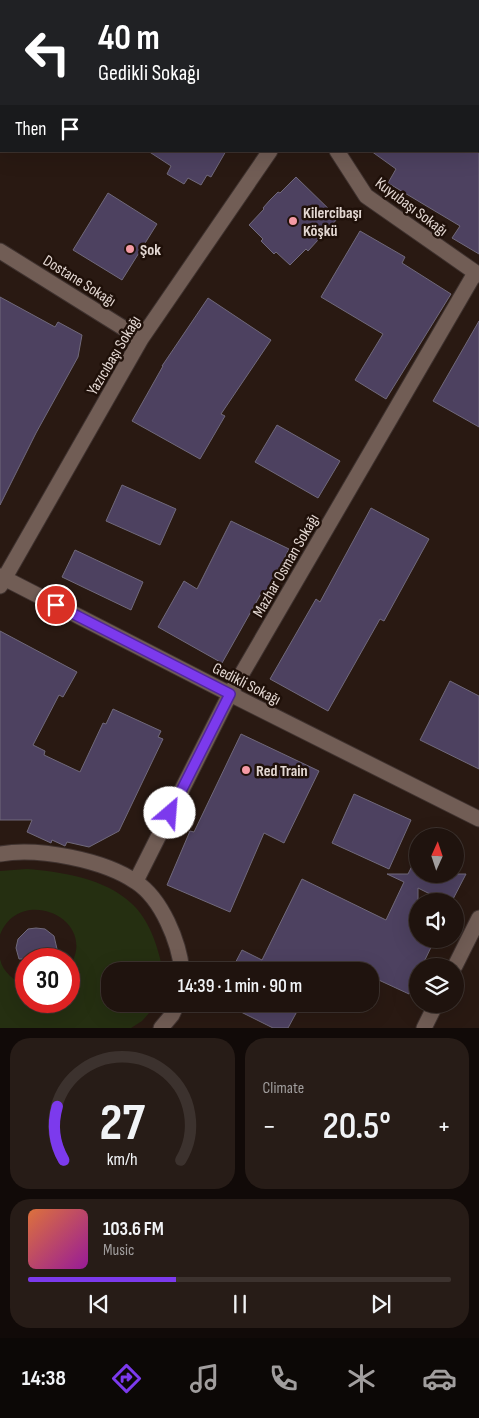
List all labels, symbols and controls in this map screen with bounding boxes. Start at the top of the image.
text: 40 m [98,17,160,60]
icon: left [15,20,80,85]
text: Gedikli Sokağı [98,60,200,87]
icon: arrive [56,115,84,143]
text: Then [15,118,46,141]
street label: Kuyubaşı Sokağı [371,174,451,241]
place label: Kilercibaşı Köşkü [303,204,362,241]
marker: Kilercibaşı Köşkü [287,215,299,227]
place label: Şok [140,241,161,260]
marker: Şok [124,243,136,255]
street label: Dostane Sokağı [39,251,119,311]
street label: Yazıcıbaşı Sokağı [83,313,145,399]
street label: Mazhar Osman Sokağı [249,511,324,621]
pin [35,584,77,626]
icon: arrive [42,591,70,619]
street label: Gedikli Sokağı [209,659,284,710]
place label: Red Train [256,762,308,781]
marker: Red Train [240,764,252,776]
position arrow [143,786,195,838]
north arrow [409,828,464,882]
map controls [409,828,464,1013]
button: sound [409,893,464,948]
speed limit sign: 30 [15,948,80,1013]
button: layers [409,958,464,1013]
text: 14:39 · 1 min · 90 m [178,975,302,998]
text: Climate [263,1079,304,1098]
text: 27 [100,1092,145,1155]
text: 20.5° [322,1104,391,1149]
text: − [263,1110,276,1143]
text: + [437,1110,451,1143]
text: km/h [107,1149,138,1170]
text: 103.6 FM [103,1218,164,1241]
text: Music [103,1241,134,1260]
icon: previous [85,1290,113,1318]
icon: pause [226,1290,254,1318]
icon: next [367,1290,395,1318]
icon: directions [109,1361,144,1396]
icon: music [187,1361,222,1396]
icon: phone [266,1361,301,1396]
icon: climate [344,1361,379,1396]
icon: car [422,1361,457,1396]
text: 14:38 [22,1365,66,1392]

